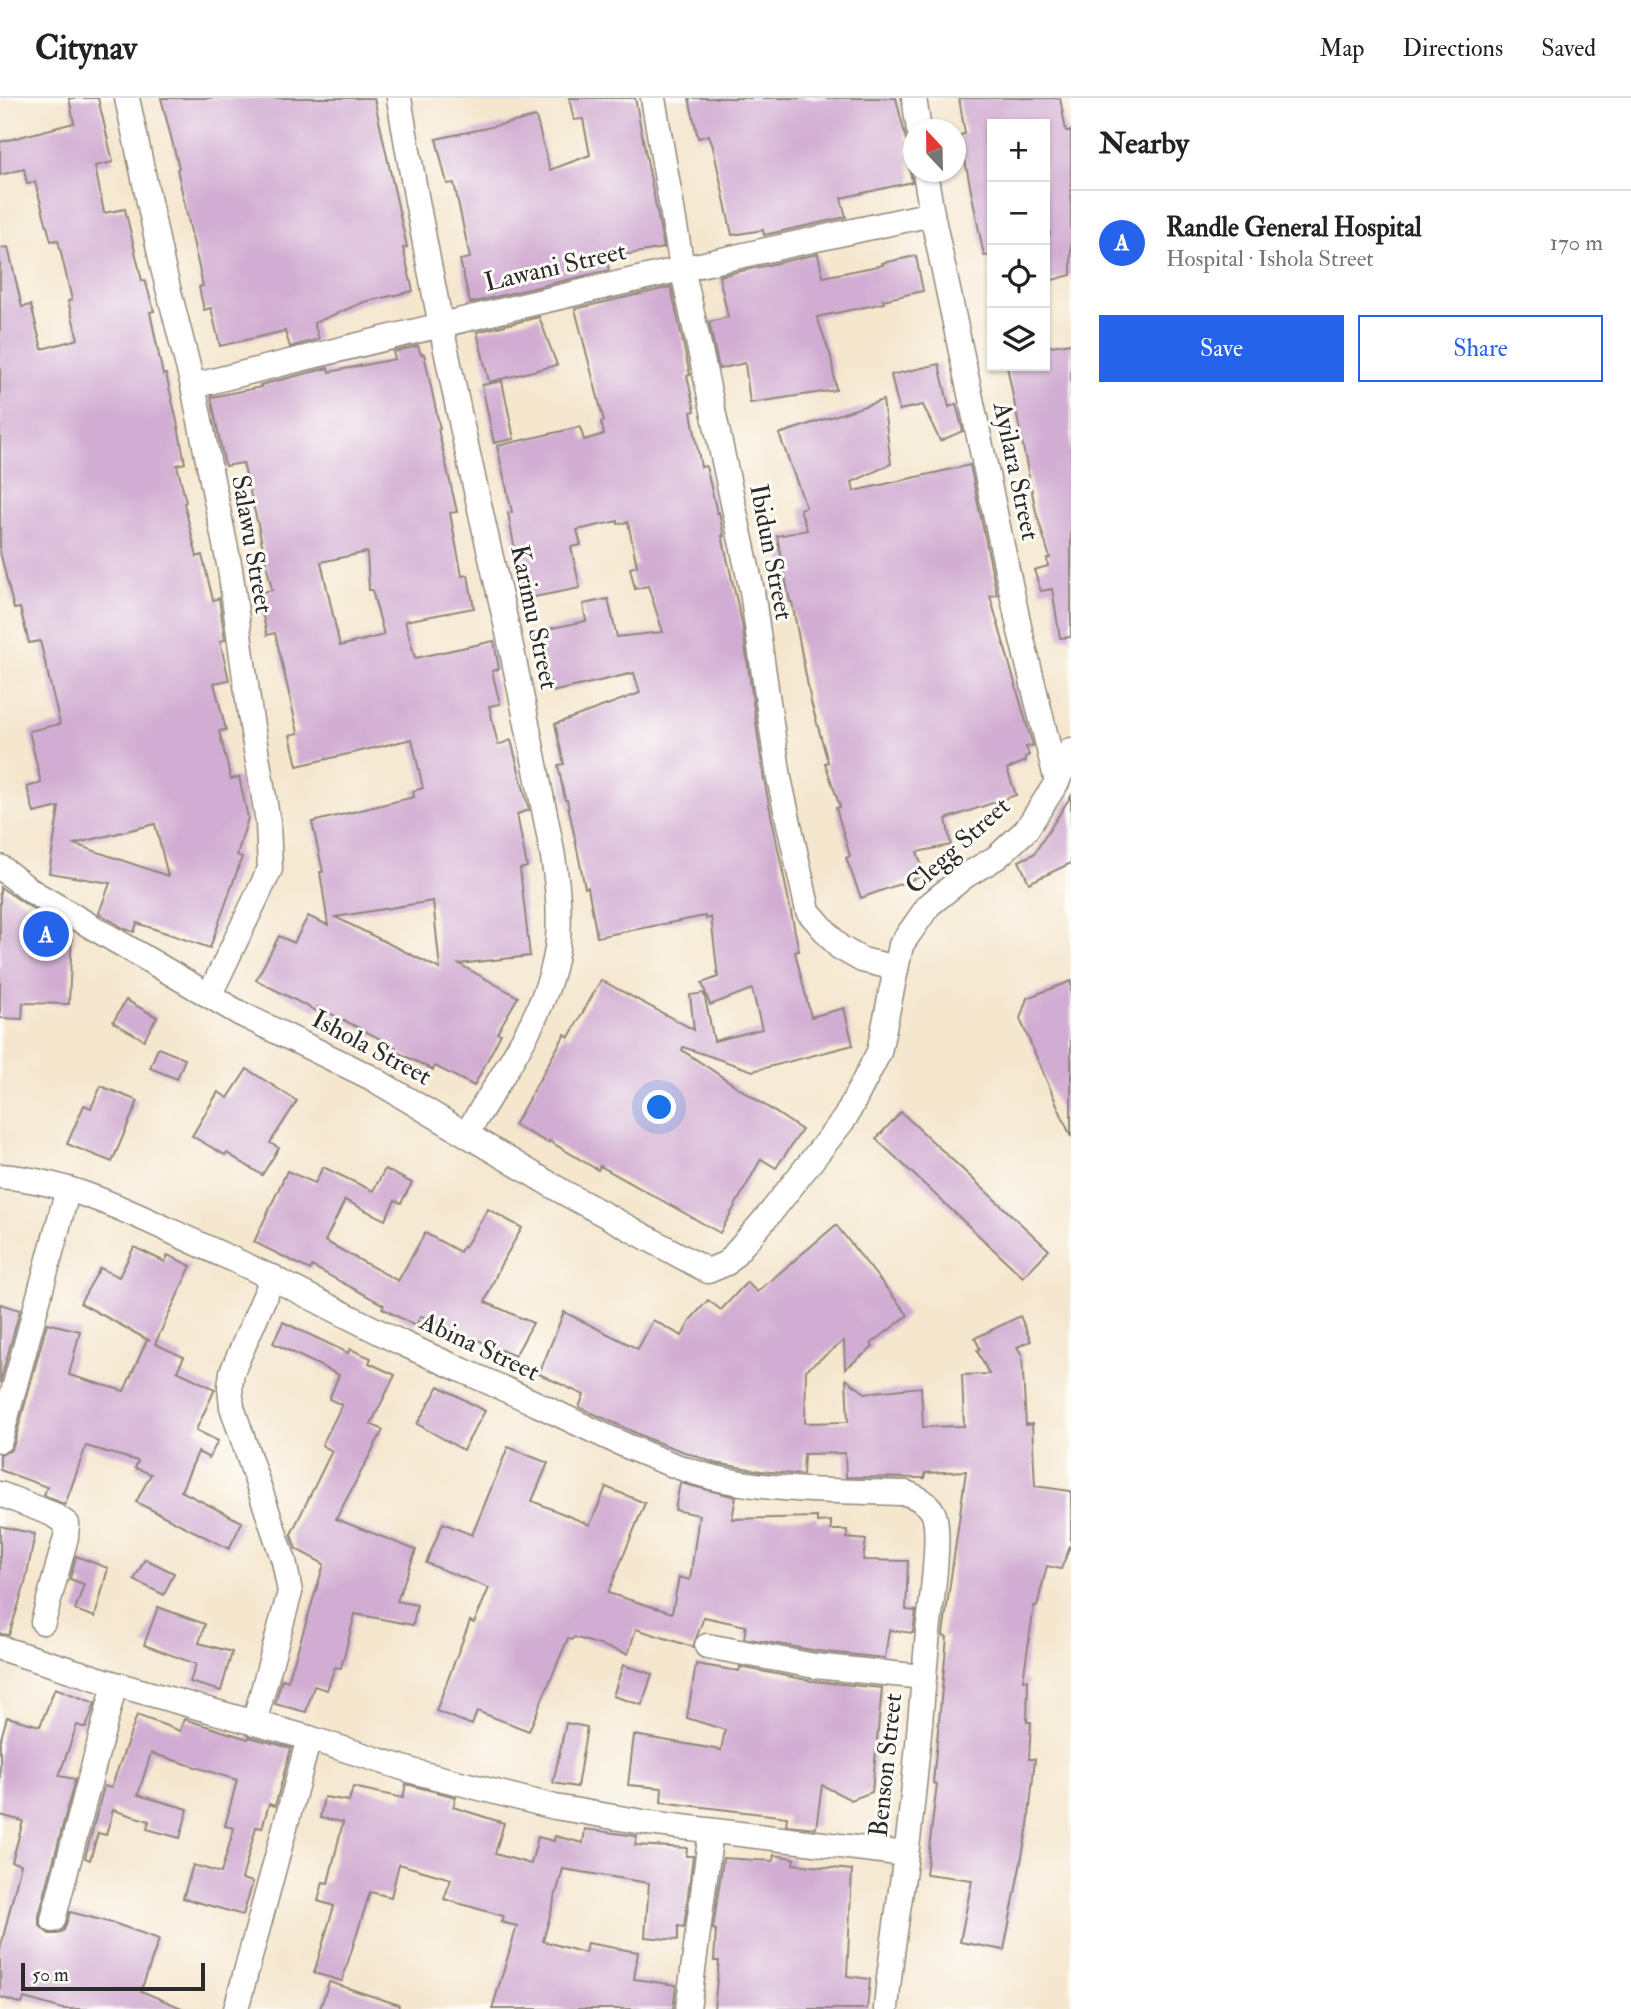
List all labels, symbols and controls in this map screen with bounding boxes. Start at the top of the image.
text: Citynav [35,28,137,69]
text: Map [1319,33,1364,64]
text: Directions [1402,33,1503,64]
text: Saved [1541,33,1596,64]
north arrow [903,119,966,182]
map controls [987,119,1050,371]
button: + [987,119,1050,182]
text: Nearby [1099,125,1189,162]
button: − [987,182,1050,245]
text: Randle General Hospital [1166,212,1422,244]
text: A [1115,228,1129,257]
text: 170 m [1550,228,1603,257]
street label: Lawani Street [481,235,629,299]
text: Hospital · Ishola Street [1166,244,1374,273]
button: locate [987,245,1050,308]
button: layers [987,308,1050,371]
button: Save [1099,315,1344,382]
button: Share [1358,315,1603,382]
street label: Ayilara Street [986,398,1046,543]
street label: Salawu Street [224,473,280,616]
street label: Ibidun Street [742,482,800,623]
street label: Karimu Street [503,542,565,692]
street label: Clegg Street [899,790,1017,901]
pin: A [23,908,69,960]
street label: Ishola Street [306,1003,437,1093]
your location [642,1090,676,1124]
street label: Abina Street [414,1305,544,1389]
street label: Benson Street [863,1692,909,1839]
scale bar [21,1960,205,1992]
text: 50 m [32,1963,69,1987]

